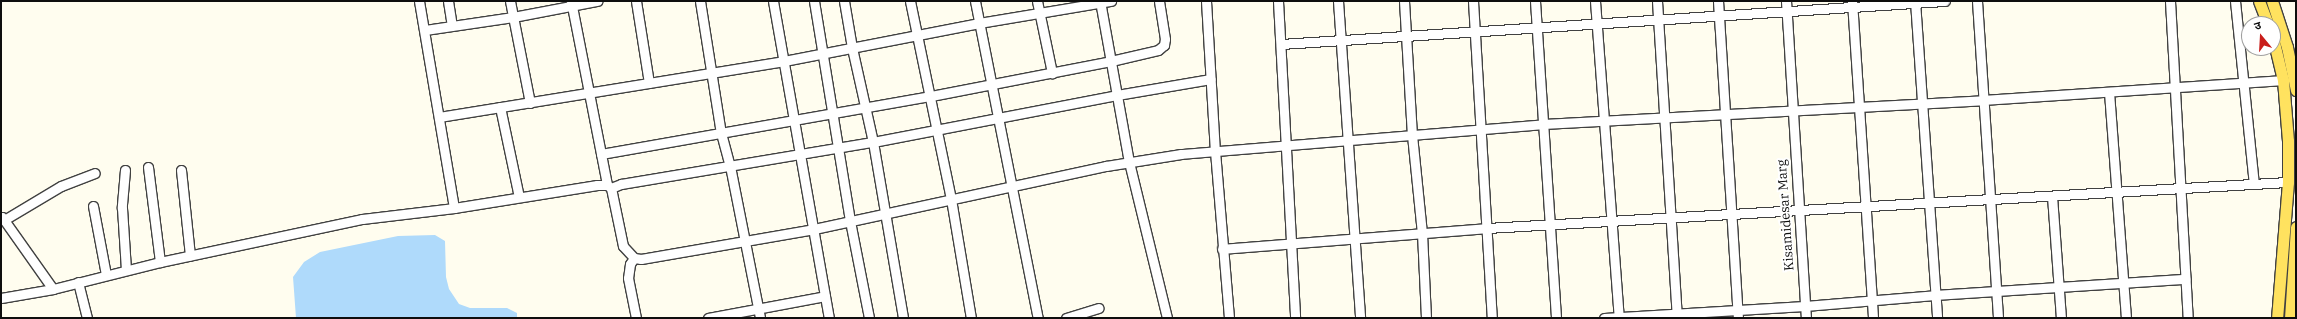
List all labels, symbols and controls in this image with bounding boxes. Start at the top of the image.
north arrow [2241,16,2281,56]
text: उ [2252,18,2263,33]
street label: Kisamidesar Marg [1774,159,1798,271]

